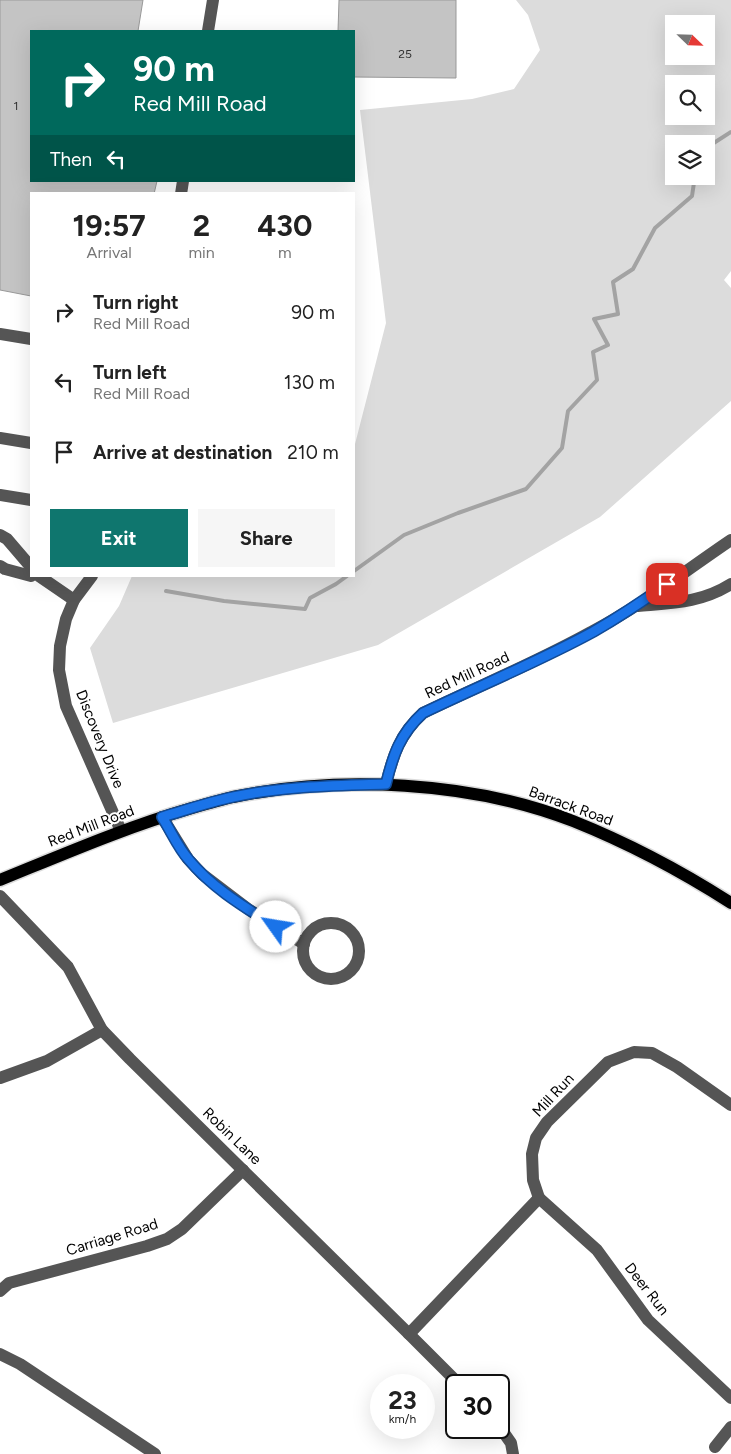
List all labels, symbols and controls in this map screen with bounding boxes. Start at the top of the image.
north arrow [665,15,715,65]
map controls [665,15,715,185]
house number: 25 [398,47,412,61]
text: 90 m [133,48,215,90]
icon: right [50,50,115,115]
button: search [665,75,715,125]
text: Red Mill Road [133,90,267,117]
house number: 1 [14,99,18,113]
button: layers [665,135,715,185]
icon: left [102,145,130,173]
text: Then [50,148,92,171]
text: 19:57 [73,207,146,244]
text: 2 [193,207,210,244]
text: 430 [257,207,312,244]
text: Arrival [87,243,132,262]
text: min [188,243,215,262]
text: m [278,243,292,262]
text: Turn right [93,291,179,314]
icon: right [50,298,78,326]
text: 90 m [291,301,335,324]
text: Red Mill Road [93,314,190,333]
text: Turn left [93,361,167,384]
icon: left [50,368,78,396]
text: 130 m [284,371,335,394]
text: Red Mill Road [93,384,190,403]
icon: arrive [50,438,78,466]
text: Arrive at destination [93,441,272,464]
text: 210 m [287,441,339,464]
button: Exit [50,509,188,567]
button: Share [198,509,335,567]
pin [646,563,688,605]
icon: arrive [653,570,681,598]
street label: Red Mill Road [422,648,512,702]
street label: Discovery Drive [72,687,128,791]
street label: Barrack Road [526,782,616,830]
street label: Red Mill Road [45,801,137,851]
position arrow [249,900,301,952]
street label: Mill Run [528,1070,578,1120]
street label: Robin Lane [199,1104,265,1168]
street label: Carriage Road [64,1215,160,1259]
street label: Deer Run [621,1259,673,1319]
speed limit sign: 30 [445,1374,510,1439]
text: 23 [388,1385,417,1415]
text: km/h [389,1412,416,1426]

